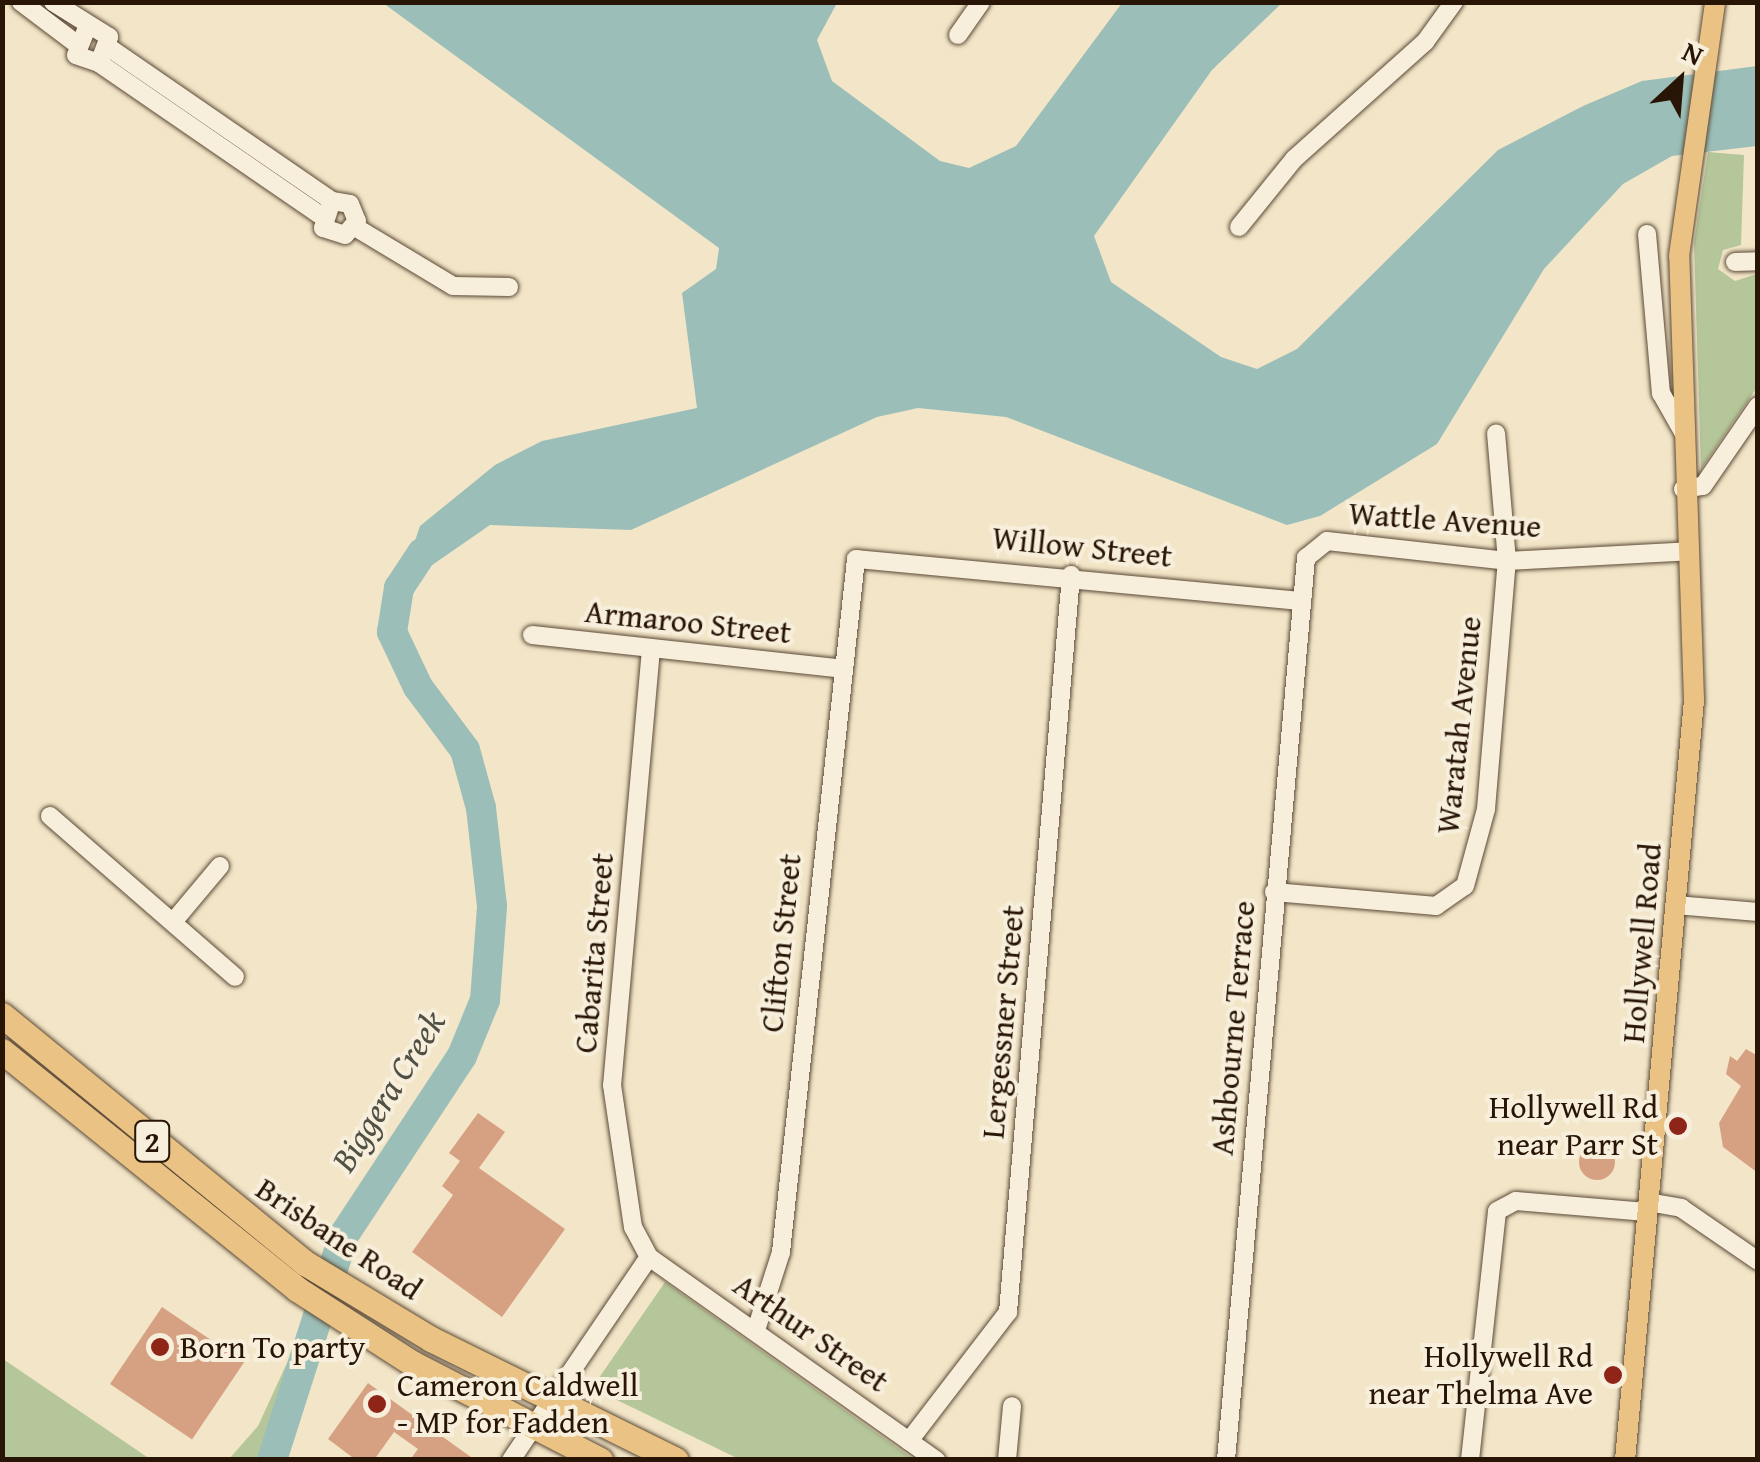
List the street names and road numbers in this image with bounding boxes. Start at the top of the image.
street label: Wattle Avenue [1347,494,1543,546]
street label: Willow Street [990,518,1174,576]
street label: Armaroo Street [583,592,793,652]
street label: Waratah Avenue [1428,614,1490,836]
street label: Hollywell Road [1614,841,1670,1045]
street label: Cabarita Street [566,851,622,1055]
street label: Clifton Street [753,852,809,1034]
street label: Ashbourne Terrace [1203,899,1263,1157]
street label: Lergessner Street [974,904,1032,1140]
road number: 2 [132,1116,172,1166]
street label: Brisbane Road [249,1169,429,1309]
street label: Arthur Street [726,1266,896,1400]

